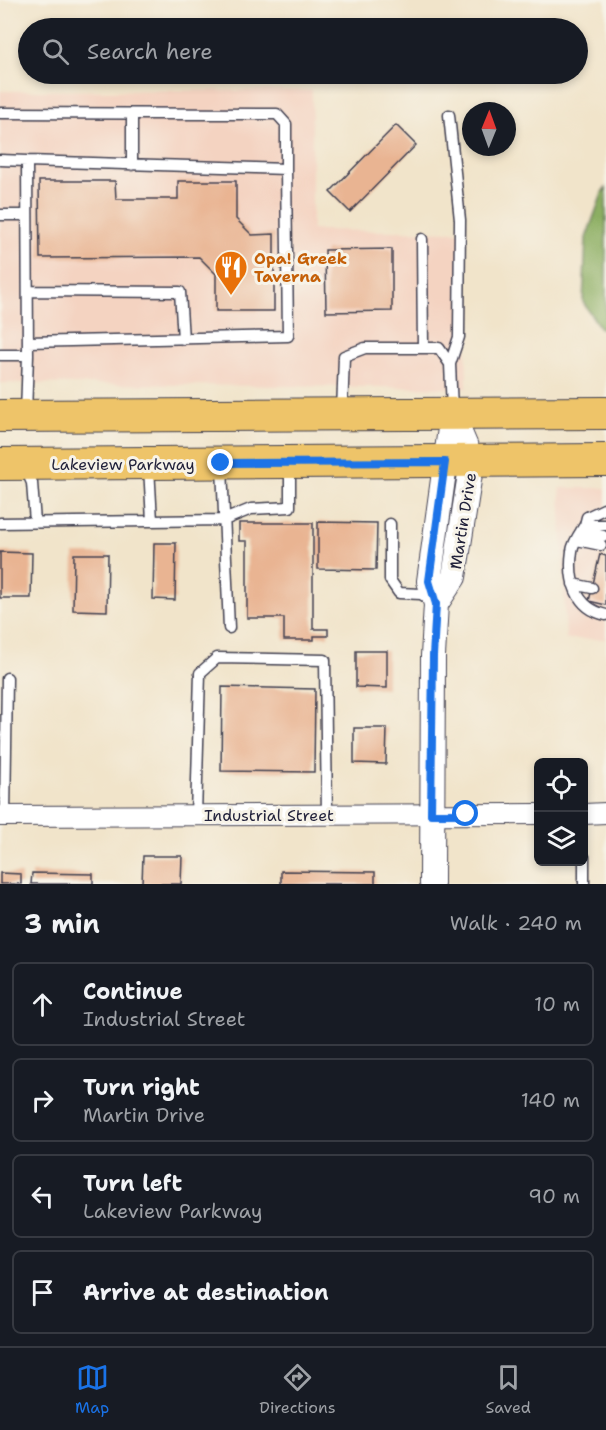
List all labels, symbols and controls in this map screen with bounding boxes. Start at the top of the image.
search box [18,18,588,84]
icon: search [39,35,72,68]
text: Search here [87,37,213,66]
north arrow [462,102,516,156]
place label: Opa! Greek Taverna [254,248,347,287]
restaurant icon: Opa! Greek Taverna [213,249,249,296]
route end [207,449,233,475]
street label: Lakeview Parkway [51,454,195,475]
street label: Martin Drive [445,471,481,571]
map controls [534,758,588,866]
button: locate [534,758,588,812]
route start [452,800,478,826]
street label: Industrial Street [204,805,334,826]
button: layers [534,812,588,866]
text: 3 min [24,906,100,941]
text: Walk · 240 m [450,910,582,936]
text: Continue [83,977,183,1006]
icon: ahead [26,988,59,1021]
text: 10 m [534,991,580,1017]
text: Industrial Street [83,1006,246,1032]
text: Turn right [83,1073,200,1102]
icon: right [26,1084,59,1117]
text: 140 m [521,1087,580,1113]
text: Martin Drive [83,1102,205,1128]
text: Turn left [83,1169,182,1198]
icon: left [26,1180,59,1213]
text: 90 m [528,1183,580,1209]
text: Lakeview Parkway [83,1198,262,1224]
icon: arrive [26,1276,59,1309]
text: Arrive at destination [83,1278,329,1307]
tab: Map [75,1361,109,1418]
tab: Directions [259,1361,336,1418]
tab: Saved [486,1361,531,1418]

